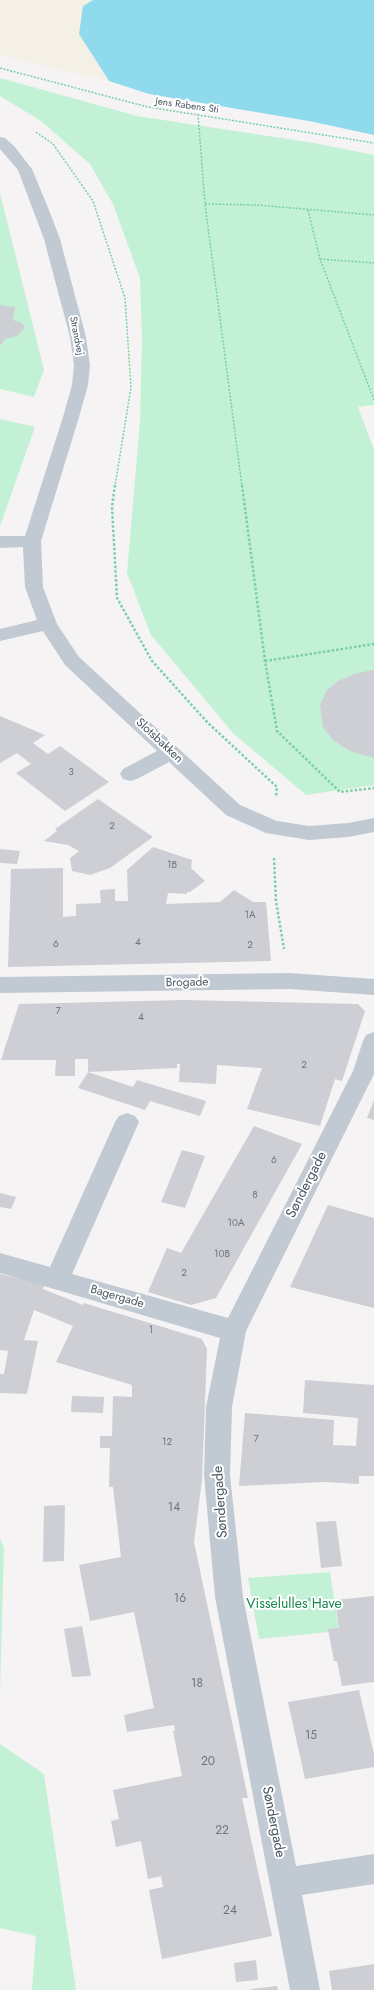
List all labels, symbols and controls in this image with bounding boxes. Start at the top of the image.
street label: Jens Rabens Sti [155,96,219,116]
street label: Strandvej [66,316,86,356]
street label: Slotsbakken [132,716,186,766]
house number: 3 [68,767,74,779]
house number: 2 [109,821,115,833]
house number: 1B [167,860,177,872]
house number: 1A [244,910,256,922]
house number: 4 [135,937,141,949]
house number: 6 [53,939,59,951]
house number: 2 [247,940,253,952]
street label: Brogade [165,975,209,991]
house number: 7 [55,1006,61,1018]
house number: 4 [138,1012,144,1024]
house number: 2 [301,1060,307,1072]
street label: Søndergade [283,1149,331,1221]
house number: 6 [271,1155,277,1167]
house number: 8 [252,1190,258,1202]
house number: 10A [227,1218,245,1230]
house number: 10B [214,1249,230,1261]
house number: 2 [181,1268,187,1280]
street label: Bagergade [89,1282,145,1312]
house number: 1 [149,1325,153,1337]
house number: 7 [253,1434,259,1446]
house number: 12 [162,1437,172,1449]
street label: Søndergade [210,1465,232,1539]
house number: 14 [168,1501,180,1515]
house number: 16 [174,1592,186,1606]
park label: Visselulles Have [246,1597,342,1613]
house number: 18 [191,1677,203,1691]
house number: 15 [305,1729,317,1743]
house number: 20 [201,1755,215,1769]
street label: Søndergade [258,1785,288,1859]
house number: 22 [215,1824,229,1838]
house number: 24 [223,1904,237,1918]

